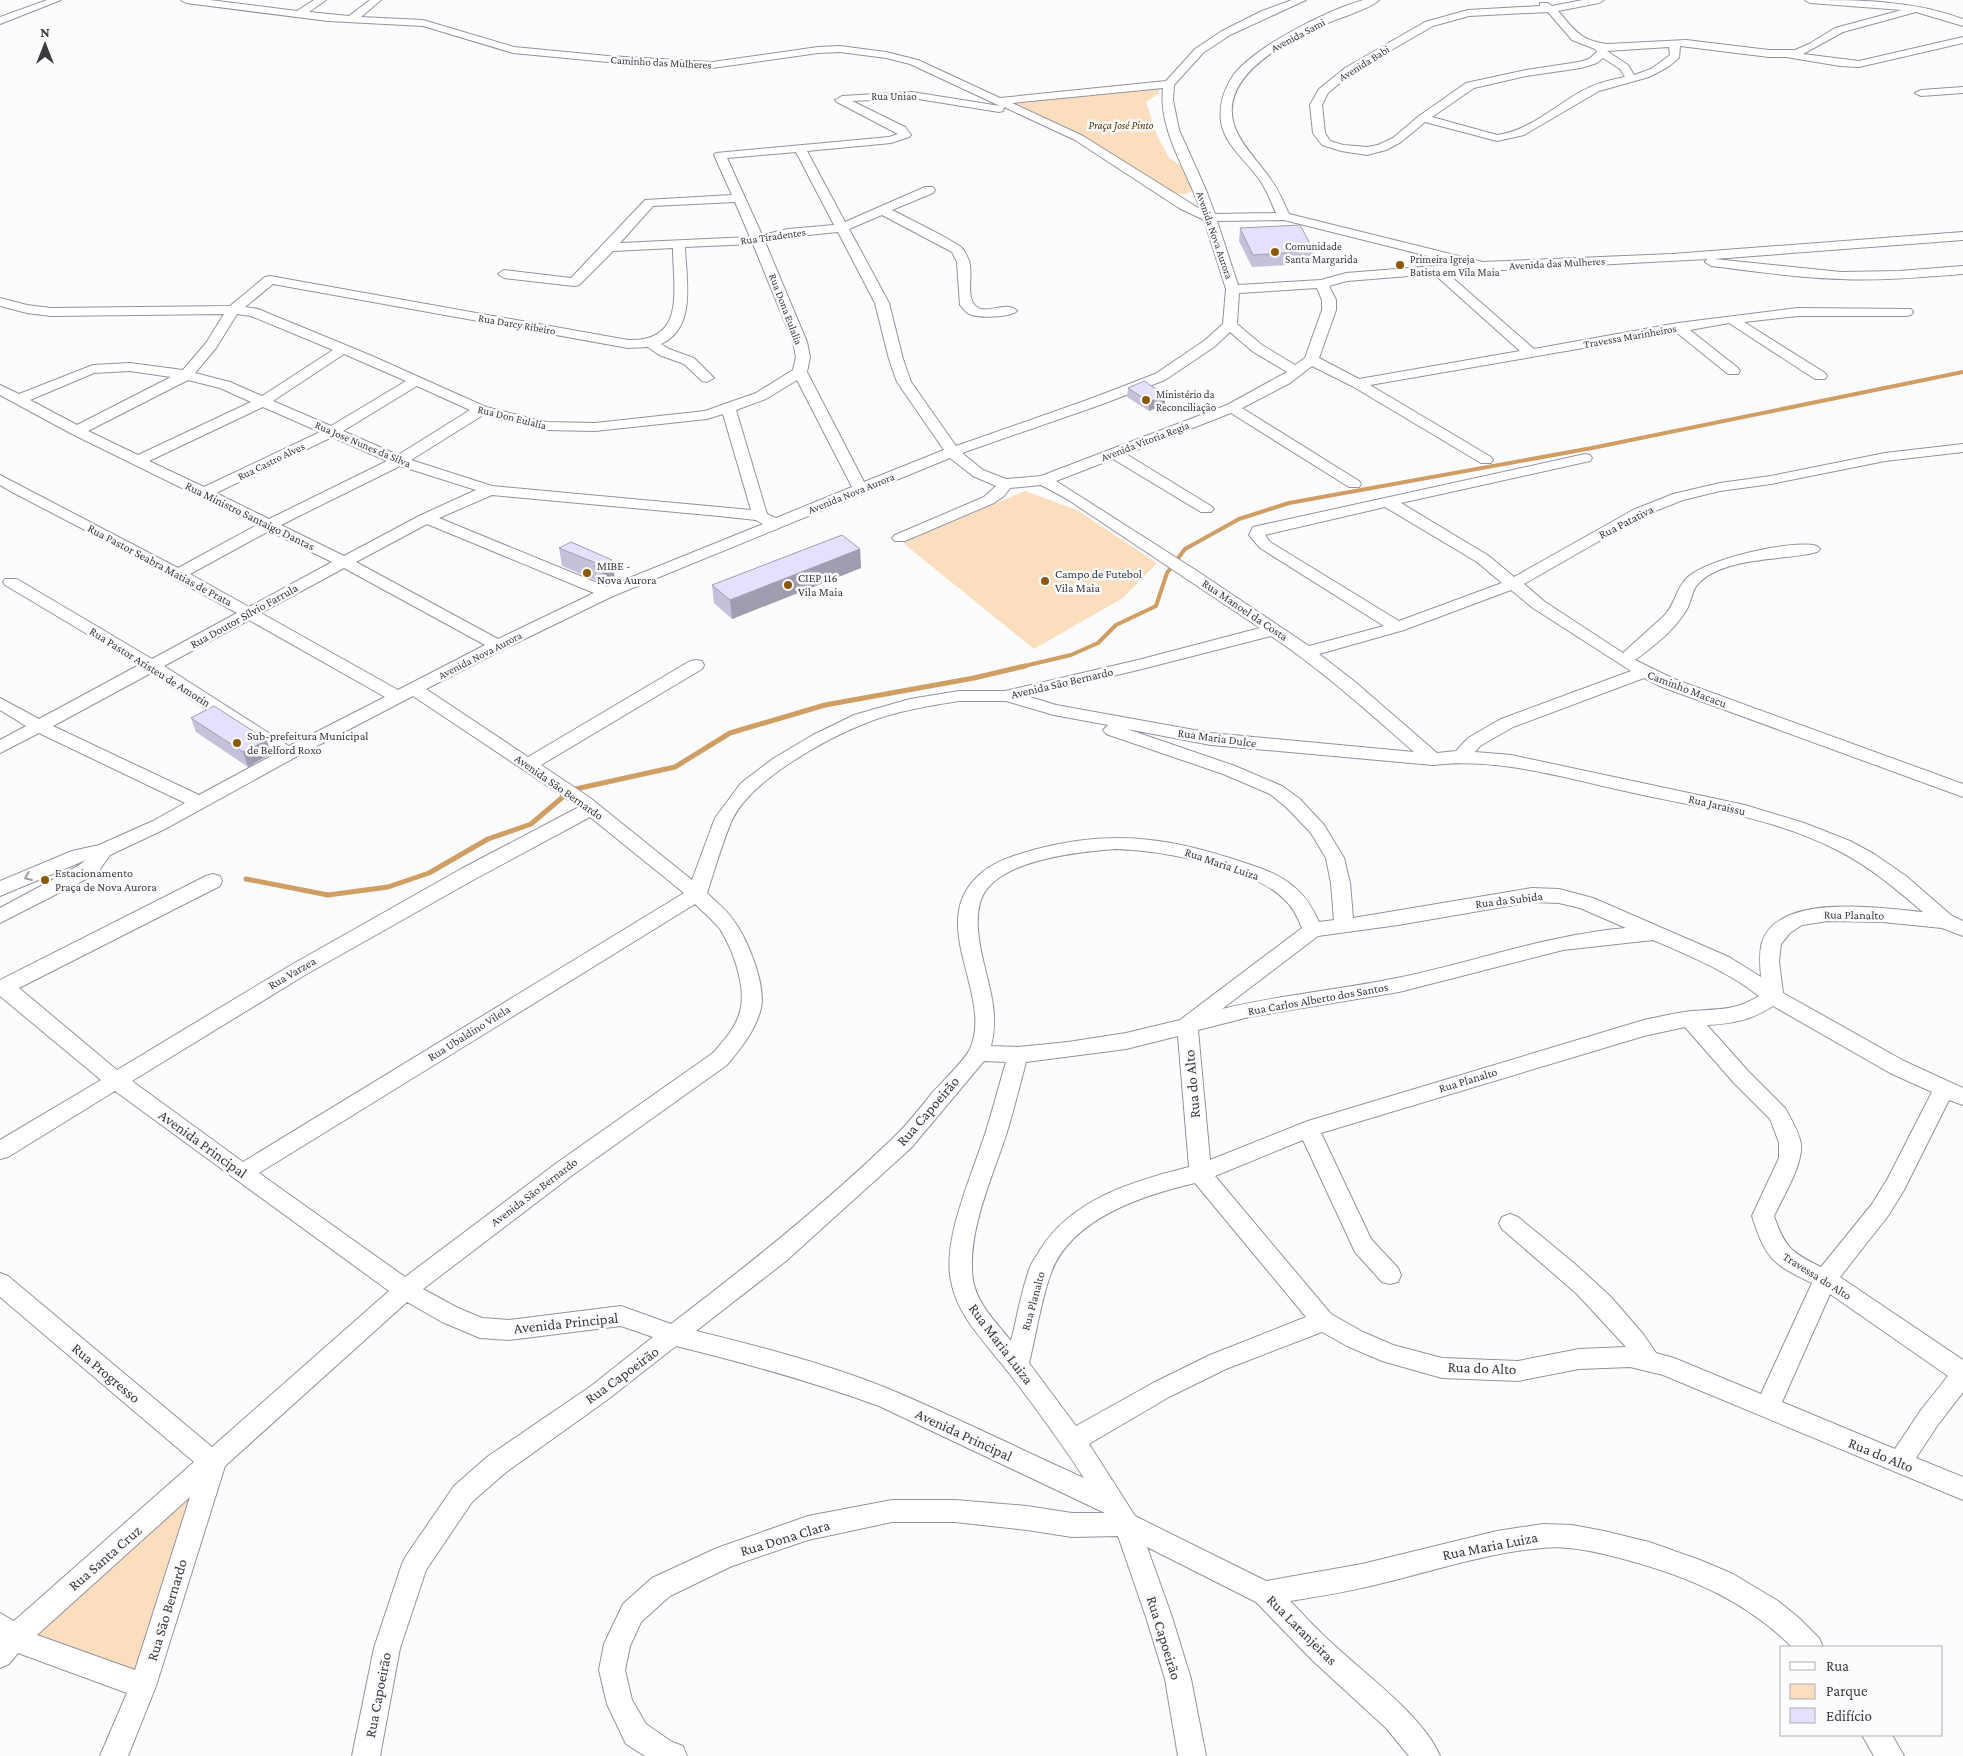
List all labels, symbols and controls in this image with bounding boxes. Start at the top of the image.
street label: Avenida Sami [1269,16,1327,54]
north arrow [20,20,70,70]
text: N [40,24,50,40]
street label: Avenida Babi [1337,43,1392,83]
street label: Caminho das Mulheres [610,53,712,71]
street label: Rua Uniao [871,90,917,102]
park label: Praça José Pinto [1089,119,1154,132]
street label: Avenida Nova Aurora [1194,189,1236,281]
street label: Rua Tiradentes [740,225,806,247]
place label: Comunidade Santa Margarida [1285,240,1358,266]
marker: Comunidade Santa Margarida [1269,246,1281,258]
place label: Primeira Igreja Batista em Vila Maia [1410,253,1500,278]
street label: Avenida das Mulheres [1509,254,1605,272]
marker: Primeira Igreja Batista em Vila Maia [1394,259,1406,271]
street label: Rua Dona Eulalia [767,272,805,346]
street label: Rua Darcy Ribeiro [477,311,557,338]
street label: Travessa Marinheiros [1583,322,1677,350]
place label: Ministério da Reconciliação [1156,388,1217,414]
marker: Ministério da Reconciliação [1140,394,1152,406]
street label: Rua Don Eulalia [476,403,548,431]
street label: Rua Jose Nunes da Silva [313,418,413,471]
street label: Avenida Vitoria Regia [1099,419,1191,464]
street label: Rua Castro Alves [236,440,306,482]
street label: Avenida Nova Aurora [806,470,896,516]
street label: Rua Ministro Santaigo Dantas [183,478,317,554]
street label: Rua Patativa [1596,502,1656,542]
street label: Rua Pastor Seabra Matias de Prata [85,521,235,609]
place label: MIBE - Nova Aurora [597,559,657,587]
marker: MIBE - Nova Aurora [581,567,593,579]
place label: Campo de Futebol Vila Maia [1055,567,1142,595]
place label: CIEP 116 Vila Maia [798,571,843,599]
marker: Campo de Futebol Vila Maia [1039,575,1051,587]
street label: Rua Manoel da Costa [1199,576,1291,644]
marker: CIEP 116 Vila Maia [782,579,794,591]
street label: Rua Doutor Sílvio Farrula [188,580,301,651]
street label: Rua Pastor Aristeu de Amorin [87,624,214,710]
street label: Avenida Nova Aurora [436,629,524,681]
street label: Avenida São Bernardo [1009,664,1115,702]
street label: Caminho Macacu [1645,667,1729,711]
street label: Rua Maria Dulce [1177,726,1257,750]
place label: Sub-prefeitura Municipal de Belford Roxo [247,729,368,757]
marker: Sub-prefeitura Municipal de Belford Roxo [231,737,243,749]
street label: Avenida São Bernardo [512,751,606,823]
street label: Rua Jaraissu [1687,792,1748,819]
street label: Rua Maria Luiza [1183,845,1261,883]
place label: Estacionamento Praça de Nova Aurora [55,866,157,894]
one-way arrow [24,870,33,881]
marker: Estacionamento Praça de Nova Aurora [39,874,51,886]
street label: Rua da Subida [1474,889,1544,911]
street label: Rua Planalto [1824,907,1884,923]
street label: Rua Varzea [266,954,319,992]
street label: Rua Carlos Alberto dos Santos [1247,980,1390,1018]
street label: Rua Ubaldino Vilela [425,1002,513,1064]
street label: Rua do Alto [1181,1049,1203,1119]
street label: Rua Planalto [1437,1064,1499,1096]
street label: Rua Capoeirão [893,1073,963,1150]
street label: Avenida Principal [155,1107,250,1182]
street label: Avenida São Bernardo [488,1155,580,1229]
street label: Travessa do Alto [1780,1249,1854,1303]
street label: Rua Planalto [1018,1270,1048,1332]
street label: Rua Maria Luiza [965,1301,1037,1388]
street label: Avenida Principal [513,1310,619,1337]
street label: Rua Progresso [68,1340,143,1407]
street label: Rua Capoeirão [582,1343,662,1408]
street label: Rua do Alto [1447,1359,1517,1377]
street label: Avenida Principal [913,1406,1015,1465]
street label: Rua do Alto [1846,1435,1916,1475]
street label: Rua Dona Clara [738,1517,832,1559]
street label: Rua Santa Cruz [65,1522,145,1594]
street label: Rua Maria Luiza [1441,1529,1539,1563]
street label: Rua São Bernardo [144,1557,190,1663]
street label: Rua Laranjeiras [1263,1592,1340,1669]
street label: Rua Capoeirão [1143,1594,1184,1682]
legend [1780,1646,1943,1736]
street label: Rua Capoeirão [362,1651,395,1739]
text: Rua [1826,1658,1849,1674]
text: Parque [1826,1683,1868,1700]
text: Edifício [1826,1708,1872,1724]

